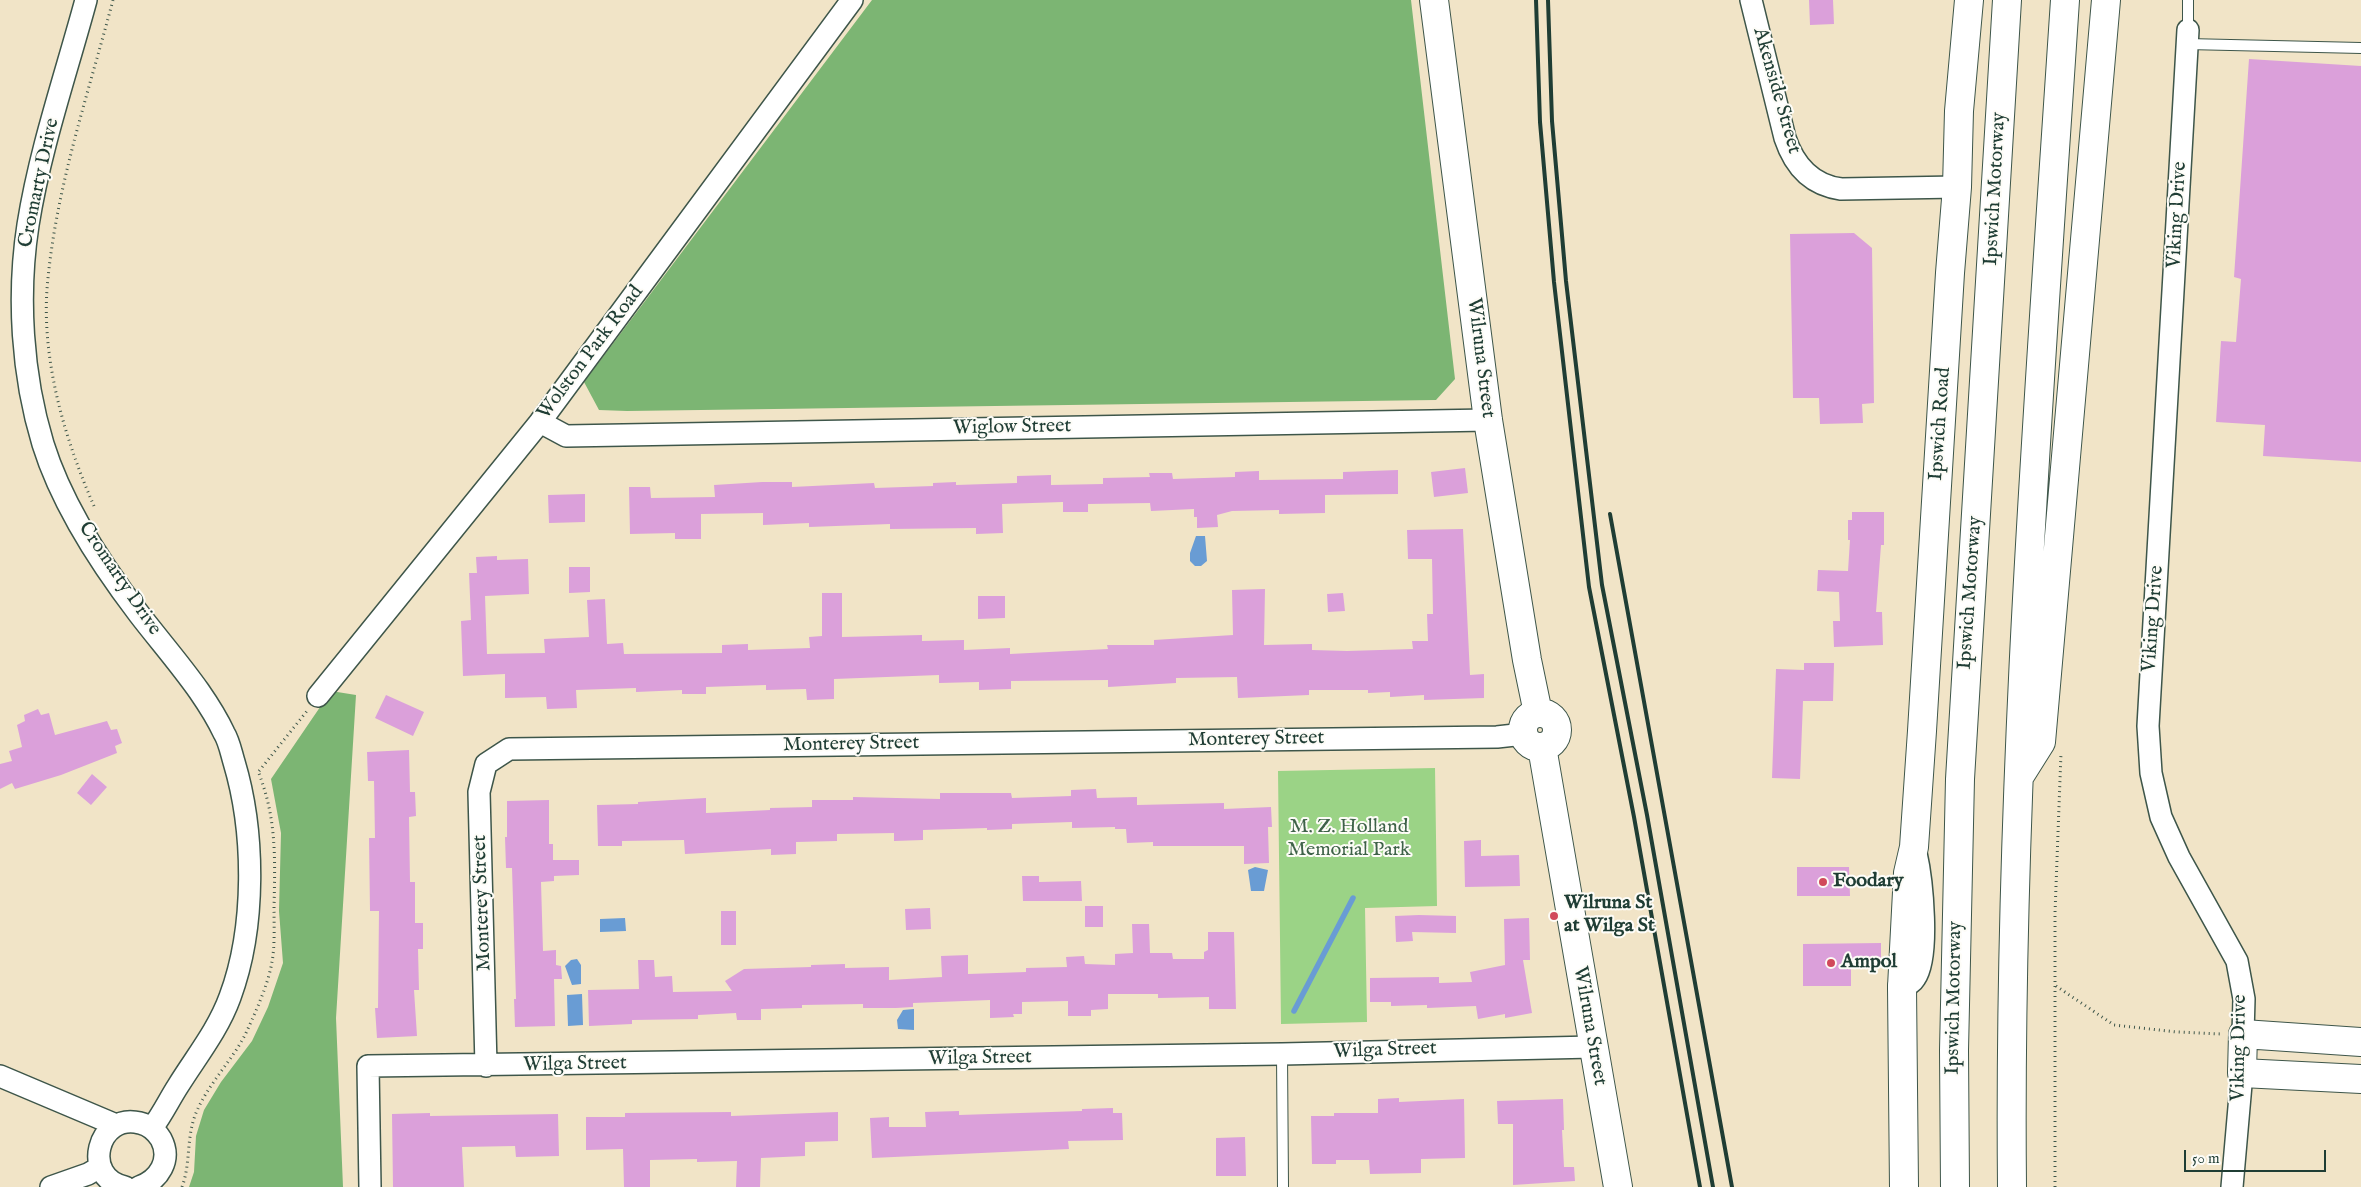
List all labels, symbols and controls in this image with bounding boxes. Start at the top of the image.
street label: Akenside Street [1747,25,1805,157]
street label: Ipswich Motorway [1980,111,2012,267]
street label: Cromarty Drive [15,116,65,250]
street label: Viking Drive [2163,161,2193,269]
street label: Wolston Park Road [533,281,649,425]
street label: Wilruna Street [1461,297,1499,419]
street label: Ipswich Road [1925,367,1957,481]
street label: Wiglow Street [953,415,1071,441]
street label: Ipswich Motorway [1954,515,1988,671]
street label: Cromarty Drive [72,518,166,640]
street label: Viking Drive [2138,565,2170,673]
street label: Monterey Street [1188,727,1324,753]
street label: Monterey Street [783,732,919,758]
park label: M. Z. Holland Memorial Park [1287,816,1411,863]
street label: Monterey Street [469,834,497,972]
place label: Foodary [1833,870,1904,894]
marker: Foodary [1817,876,1829,888]
place label: Wilruna St at Wilga St [1564,892,1655,939]
marker: Wilruna St at Wilga St [1548,910,1560,922]
street label: Ipswich Motorway [1942,921,1968,1075]
place label: Ampol [1841,951,1897,975]
marker: Ampol [1825,957,1837,969]
street label: Wilruna Street [1567,964,1611,1088]
street label: Viking Drive [2227,994,2253,1102]
street label: Wilga Street [1333,1037,1437,1065]
street label: Wilga Street [928,1046,1032,1072]
street label: Wilga Street [523,1052,627,1078]
scale bar [2186,1140,2328,1172]
text: 50 m [2192,1149,2220,1168]

